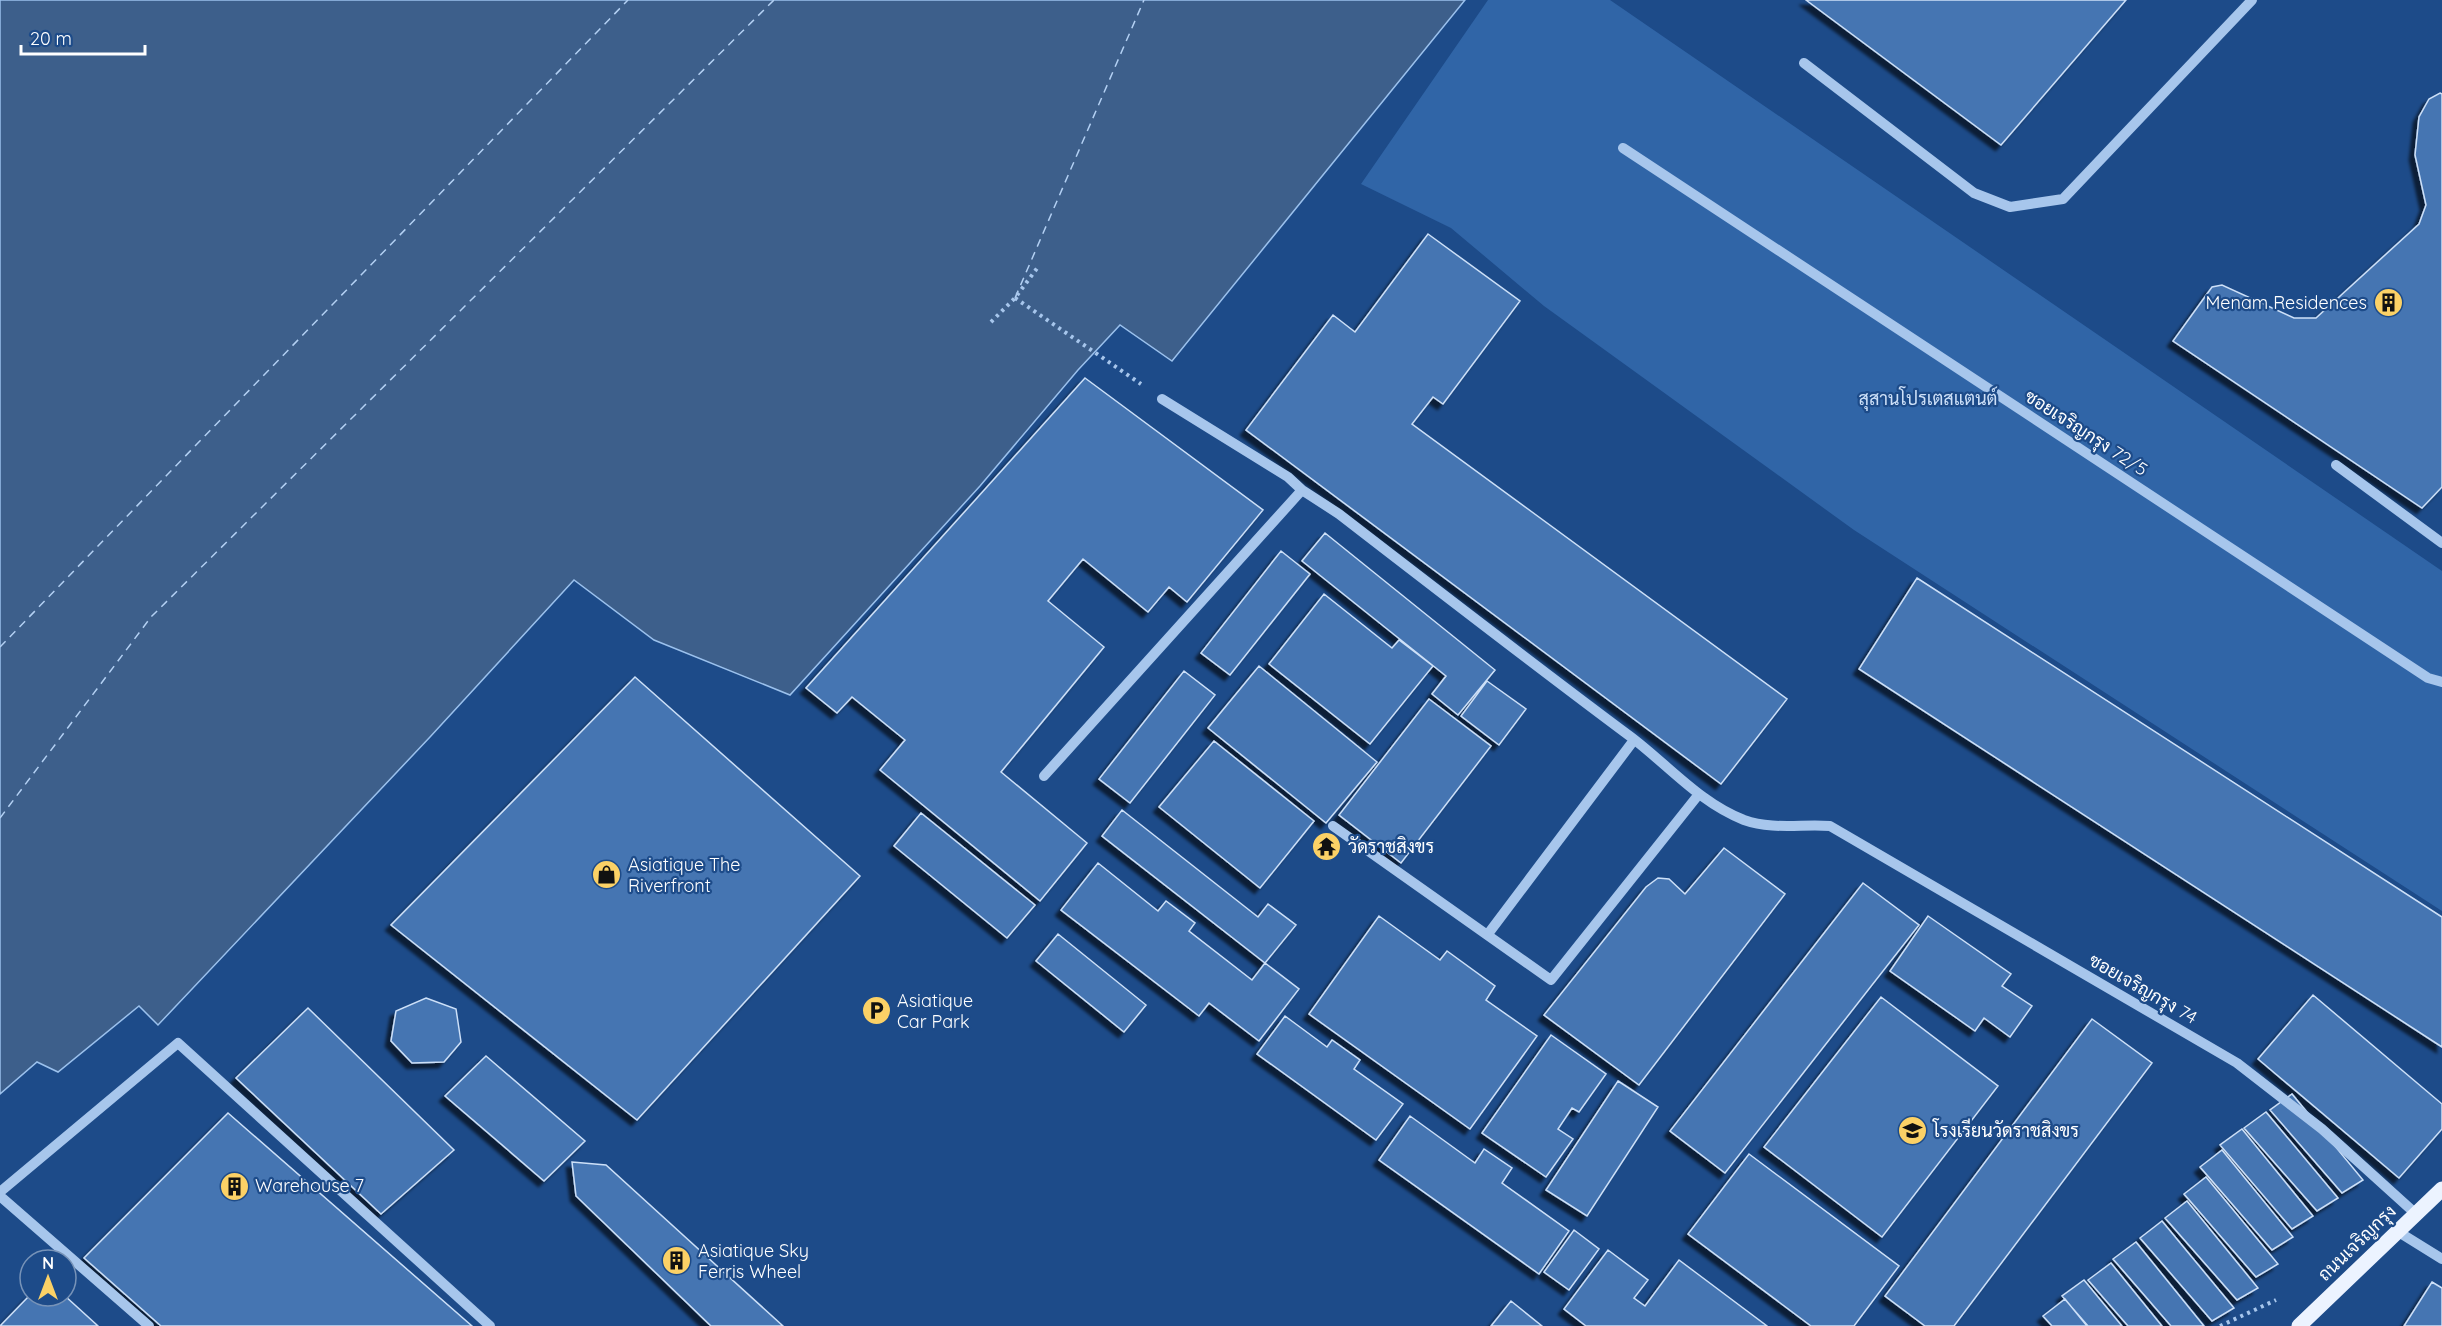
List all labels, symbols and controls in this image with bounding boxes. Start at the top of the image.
scale bar [21,18,146,56]
text: 20 m [30,27,72,50]
building icon: Menam Residences [2372,287,2404,319]
place label: Menam Residences [2205,291,2367,314]
street label: ซอยเจริญกรุง 72/5 [2020,384,2152,482]
park label: สุสานโปรเตสแตนต์ [1858,386,1998,411]
temple icon: วัดราชสิงขร [1311,831,1343,863]
place label: วัดราชสิงขร [1348,835,1435,858]
place label: Asiatique The Riverfront [628,853,740,897]
shop icon: Asiatique The Riverfront [591,859,623,891]
street label: ซอยเจริญกรุง 74 [2084,948,2202,1030]
place label: Asiatique Car Park [897,989,973,1033]
parking icon: Asiatique Car Park [860,995,892,1027]
school or university icon: โรงเรียนวัดราชสิงขร [1896,1115,1928,1147]
place label: โรงเรียนวัดราชสิงขร [1932,1118,2079,1142]
building icon: Warehouse 7 [218,1170,250,1202]
place label: Warehouse 7 [255,1174,364,1197]
street label: ถนนเจริญกรุง [2313,1200,2401,1286]
place label: Asiatique Sky Ferris Wheel [698,1239,809,1283]
building icon: Asiatique Sky Ferris Wheel [661,1245,693,1277]
north arrow [18,1248,78,1308]
text: N [42,1253,54,1273]

